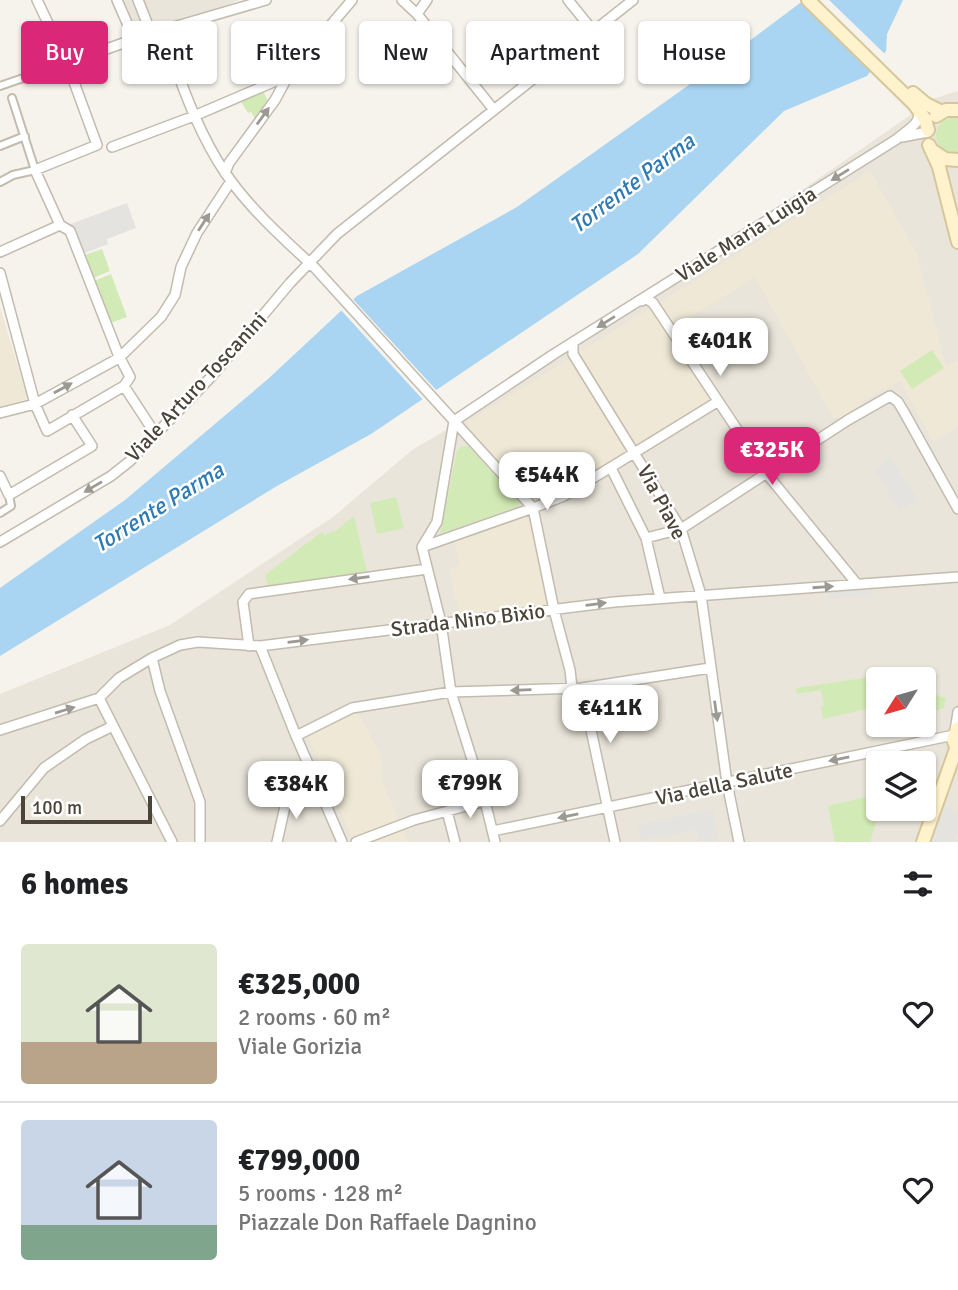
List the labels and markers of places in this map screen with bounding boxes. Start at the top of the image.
pin: €401K [671,318,769,378]
pin: €325K [723,428,821,487]
pin: €544K [498,452,596,512]
pin: €411K [561,686,659,745]
pin: €799K [421,760,519,820]
pin: €384K [247,762,345,821]

